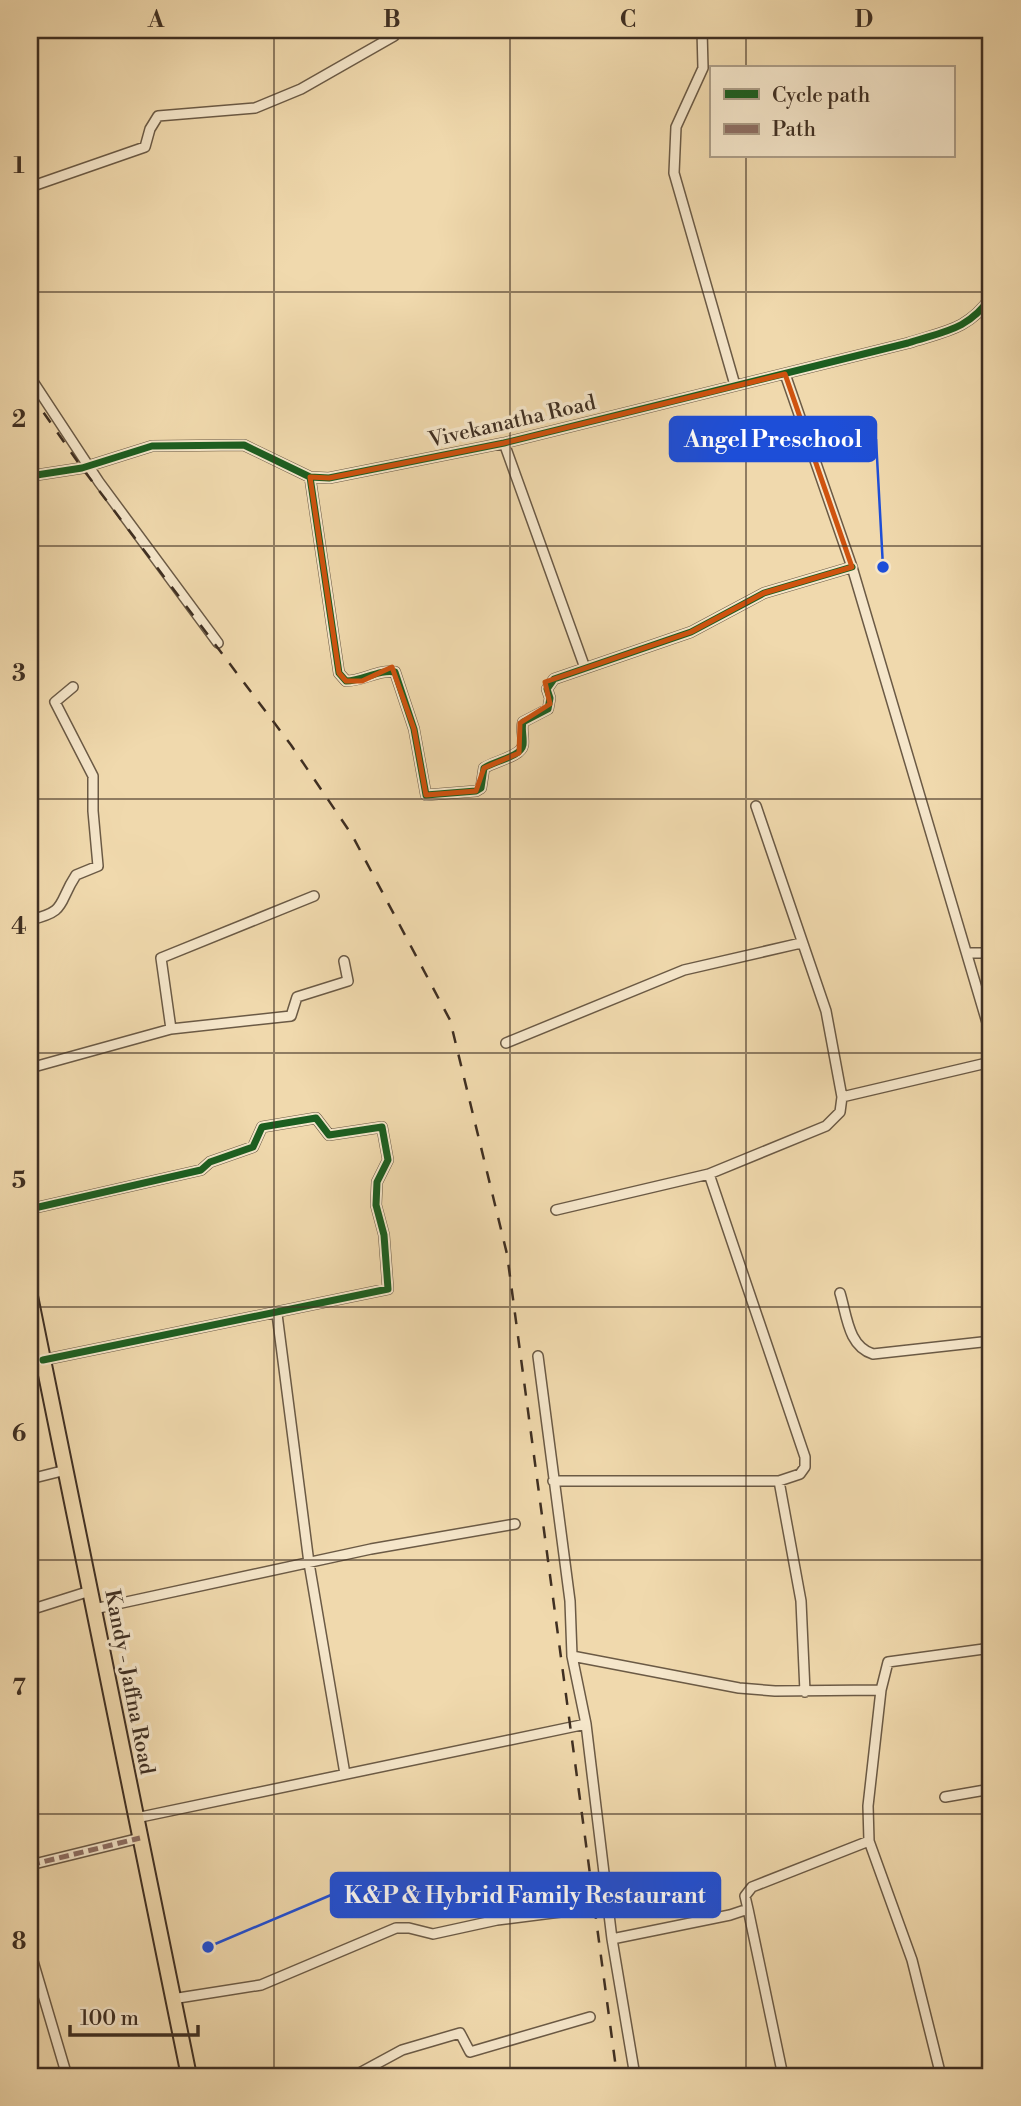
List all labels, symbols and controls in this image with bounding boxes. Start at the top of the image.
text: A [147,6,165,34]
text: B [383,6,401,34]
text: C [620,6,636,34]
text: D [855,6,873,34]
legend [710,66,954,158]
text: Cycle path [772,83,871,109]
text: Path [772,117,817,143]
text: 1 [13,152,25,180]
street label: Vivekanatha Road [425,390,598,454]
text: 2 [12,406,26,434]
callout: Angel Preschool [670,417,876,461]
text: Angel Preschool [683,426,862,454]
text: 3 [12,660,26,688]
text: 4 [11,913,27,941]
text: 5 [12,1167,26,1195]
text: 6 [12,1420,26,1448]
street label: Kandy - Jaffna Road [98,1587,160,1777]
text: 7 [12,1674,26,1702]
callout: K&P & Hybrid Family Restaurant [331,1873,720,1917]
text: K&P & Hybrid Family Restaurant [344,1882,707,1910]
text: 8 [12,1928,26,1956]
scale bar [70,1994,198,2038]
text: 100 m [80,2006,139,2032]

